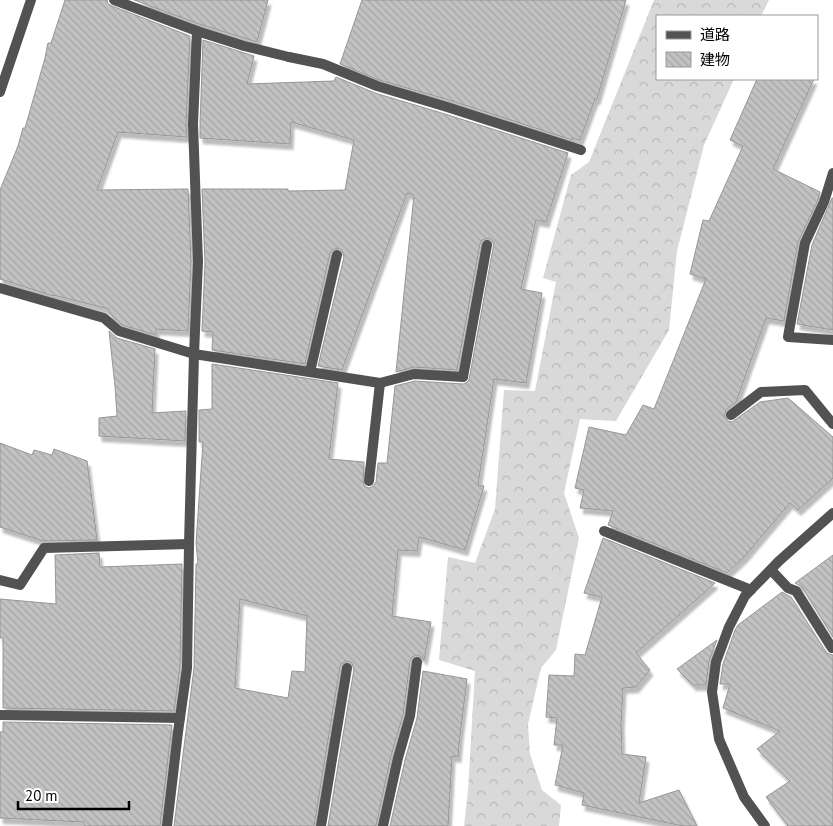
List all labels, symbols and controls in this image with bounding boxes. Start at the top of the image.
legend [656,15,818,80]
text: 道路 [700,25,730,44]
text: 建物 [700,50,730,69]
scale bar [18,778,129,810]
text: 20 m [25,786,58,805]

